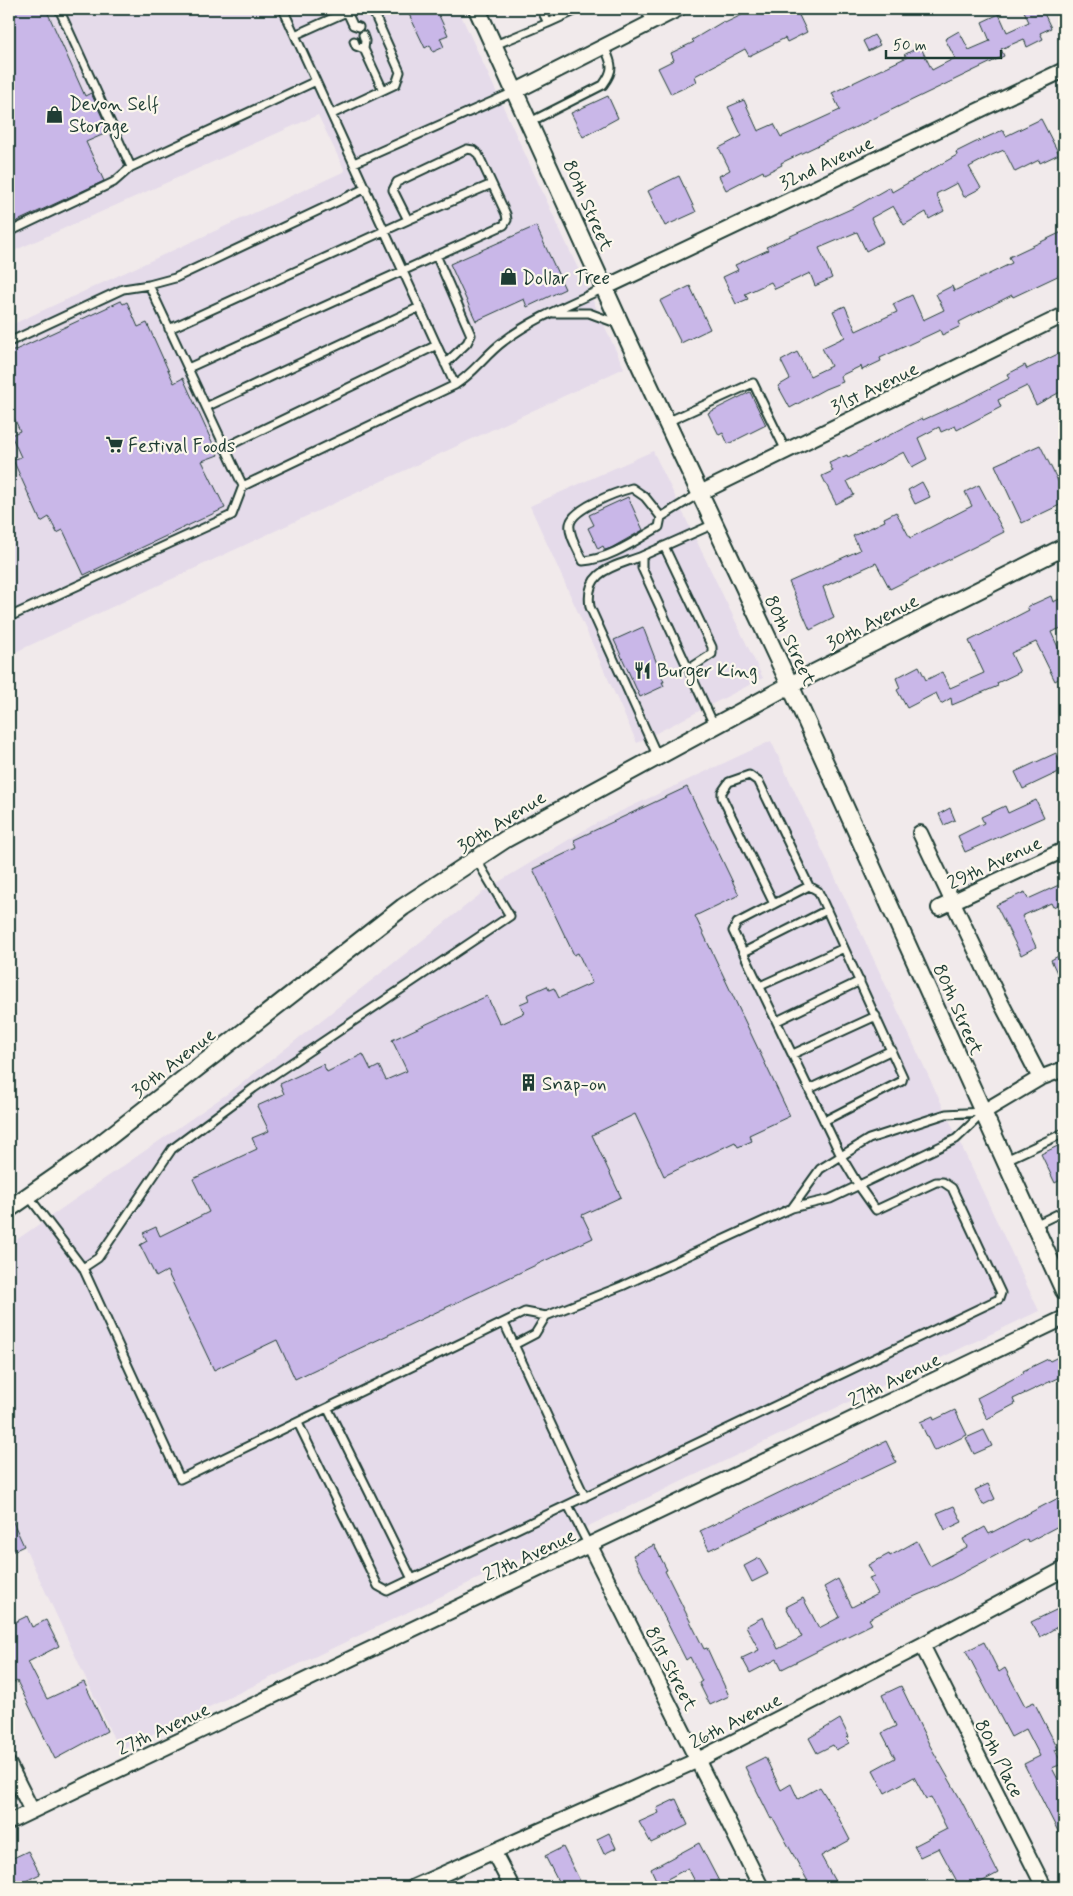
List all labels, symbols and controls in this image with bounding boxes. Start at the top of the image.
scale bar [886,28,1000,60]
text: 50 m [893,36,927,56]
place label: Devon Self Storage [69,92,159,140]
shop icon: Devon Self Storage [45,104,65,124]
street label: 32nd Avenue [775,131,878,196]
street label: 80th Street [556,156,619,255]
place label: Dollar Tree [522,266,610,291]
shop icon: Dollar Tree [498,267,518,287]
street label: 31st Avenue [827,356,923,420]
place label: Festival Foods [128,434,235,459]
supermarket icon: Festival Foods [104,435,124,455]
street label: 30th Avenue [822,588,923,656]
street label: 80th Street [758,591,821,690]
place label: Burger King [657,659,758,686]
restaurant icon: Burger King [633,660,653,680]
street label: 30th Avenue [453,785,551,859]
street label: 29th Avenue [943,831,1046,896]
street label: 80th Street [926,960,989,1059]
street label: 30th Avenue [127,1023,221,1104]
place label: Snap-on [542,1072,607,1097]
building icon: Snap-on [518,1073,538,1093]
street label: 27th Avenue [844,1347,945,1413]
street label: 27th Avenue [479,1523,580,1588]
street label: 81st Street [639,1622,703,1715]
street label: 26th Avenue [685,1687,786,1755]
street label: 27th Avenue [113,1697,214,1762]
street label: 80th Place [968,1715,1029,1802]

